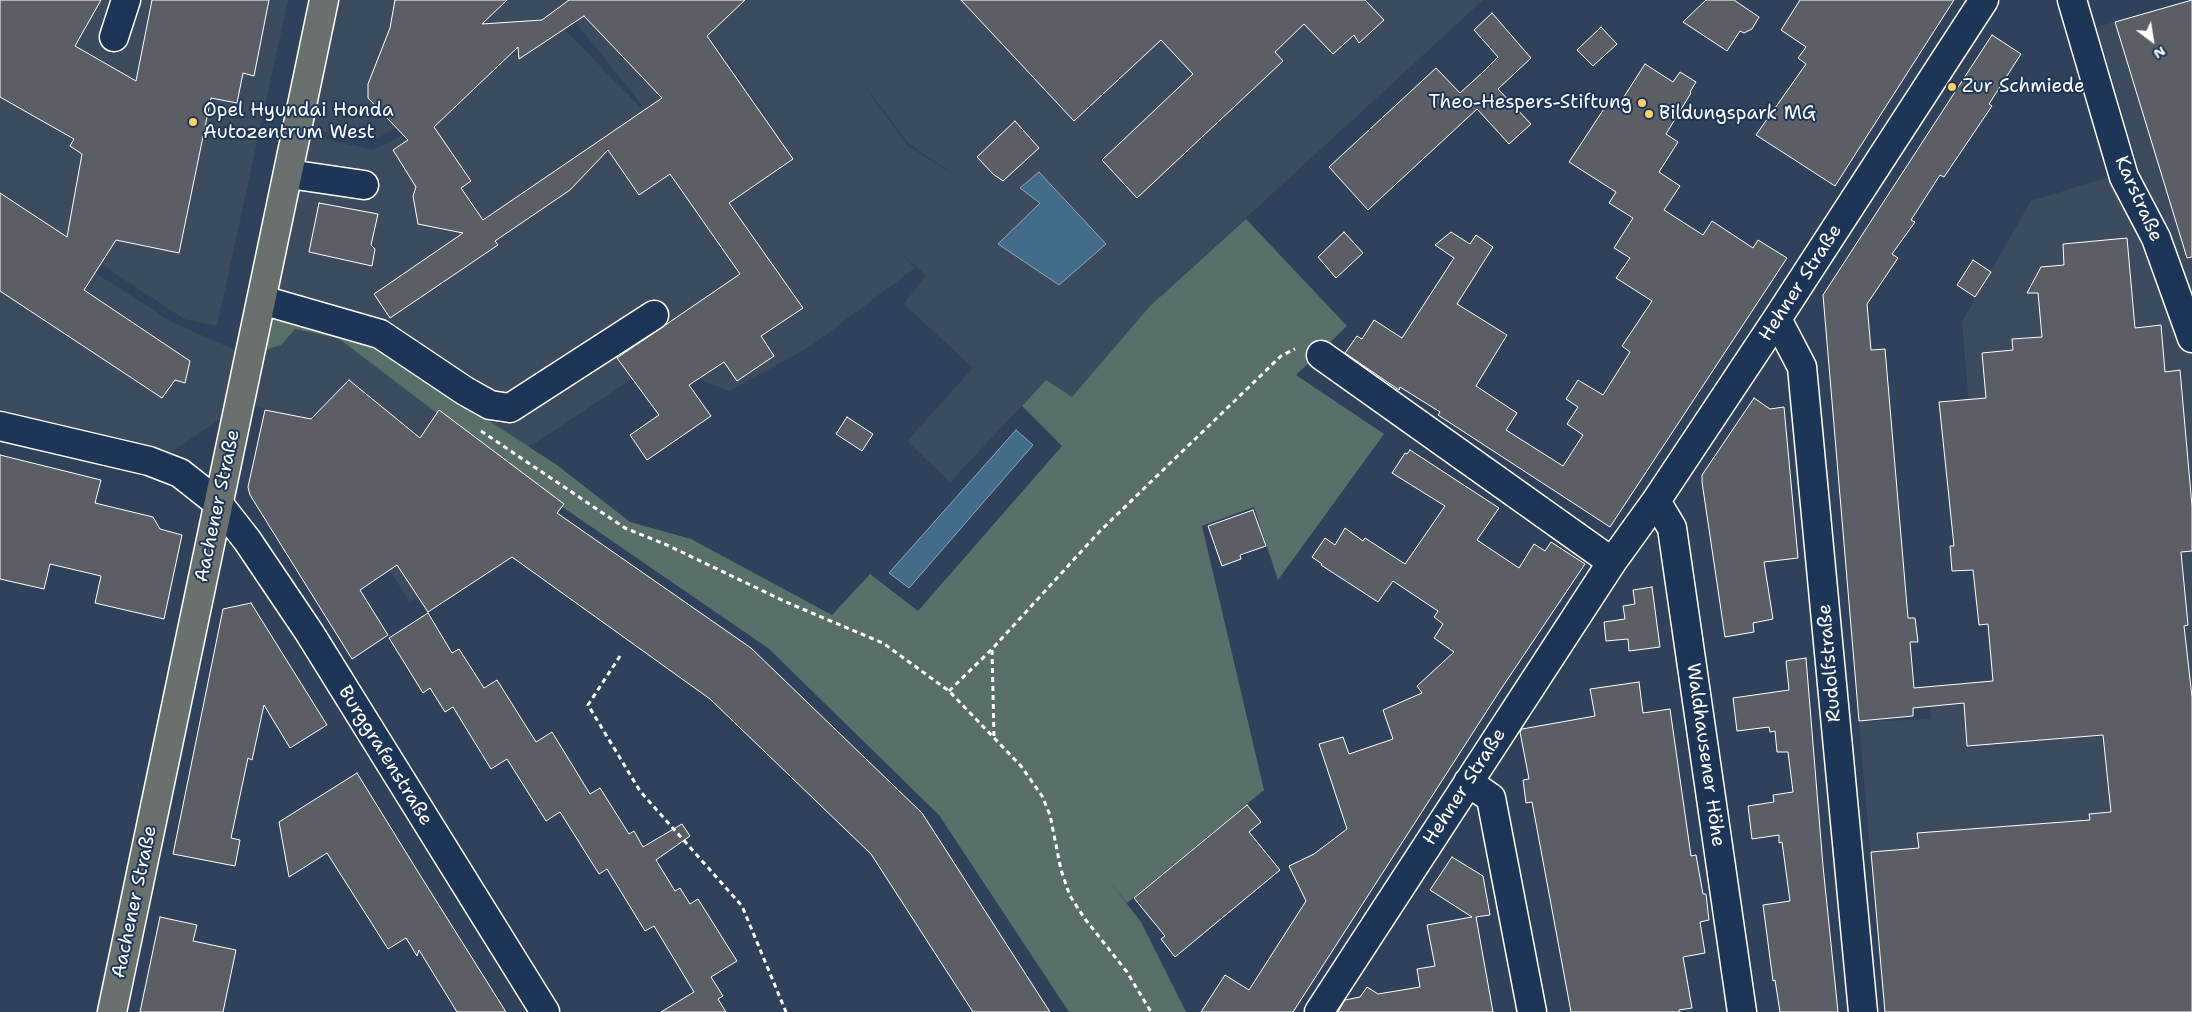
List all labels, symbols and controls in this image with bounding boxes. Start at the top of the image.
north arrow [2127,15,2177,65]
text: N [2150,42,2169,63]
place label: Zur Schmiede [1962,76,2085,98]
marker: Zur Schmiede [1946,81,1958,93]
place label: Theo-Hespers-Stiftung [1429,92,1632,114]
marker: Theo-Hespers-Stiftung [1636,97,1648,109]
place label: Opel Hyundai Honda Autozentrum West [203,100,394,144]
place label: Bildungspark MG [1659,103,1816,125]
marker: Bildungspark MG [1643,108,1655,120]
marker: Opel Hyundai Honda Autozentrum West [187,116,199,128]
street label: Karstraße [2109,153,2167,245]
street label: Hehner Straße [1755,220,1847,346]
street label: Aachener Straße [191,428,245,584]
street label: Rudolfstraße [1813,603,1847,723]
street label: Waldhausener Höhe [1681,662,1729,848]
street label: Burggrafenstraße [333,682,437,830]
street label: Hehner Straße [1419,724,1511,850]
street label: Aachener Straße [108,824,162,980]

